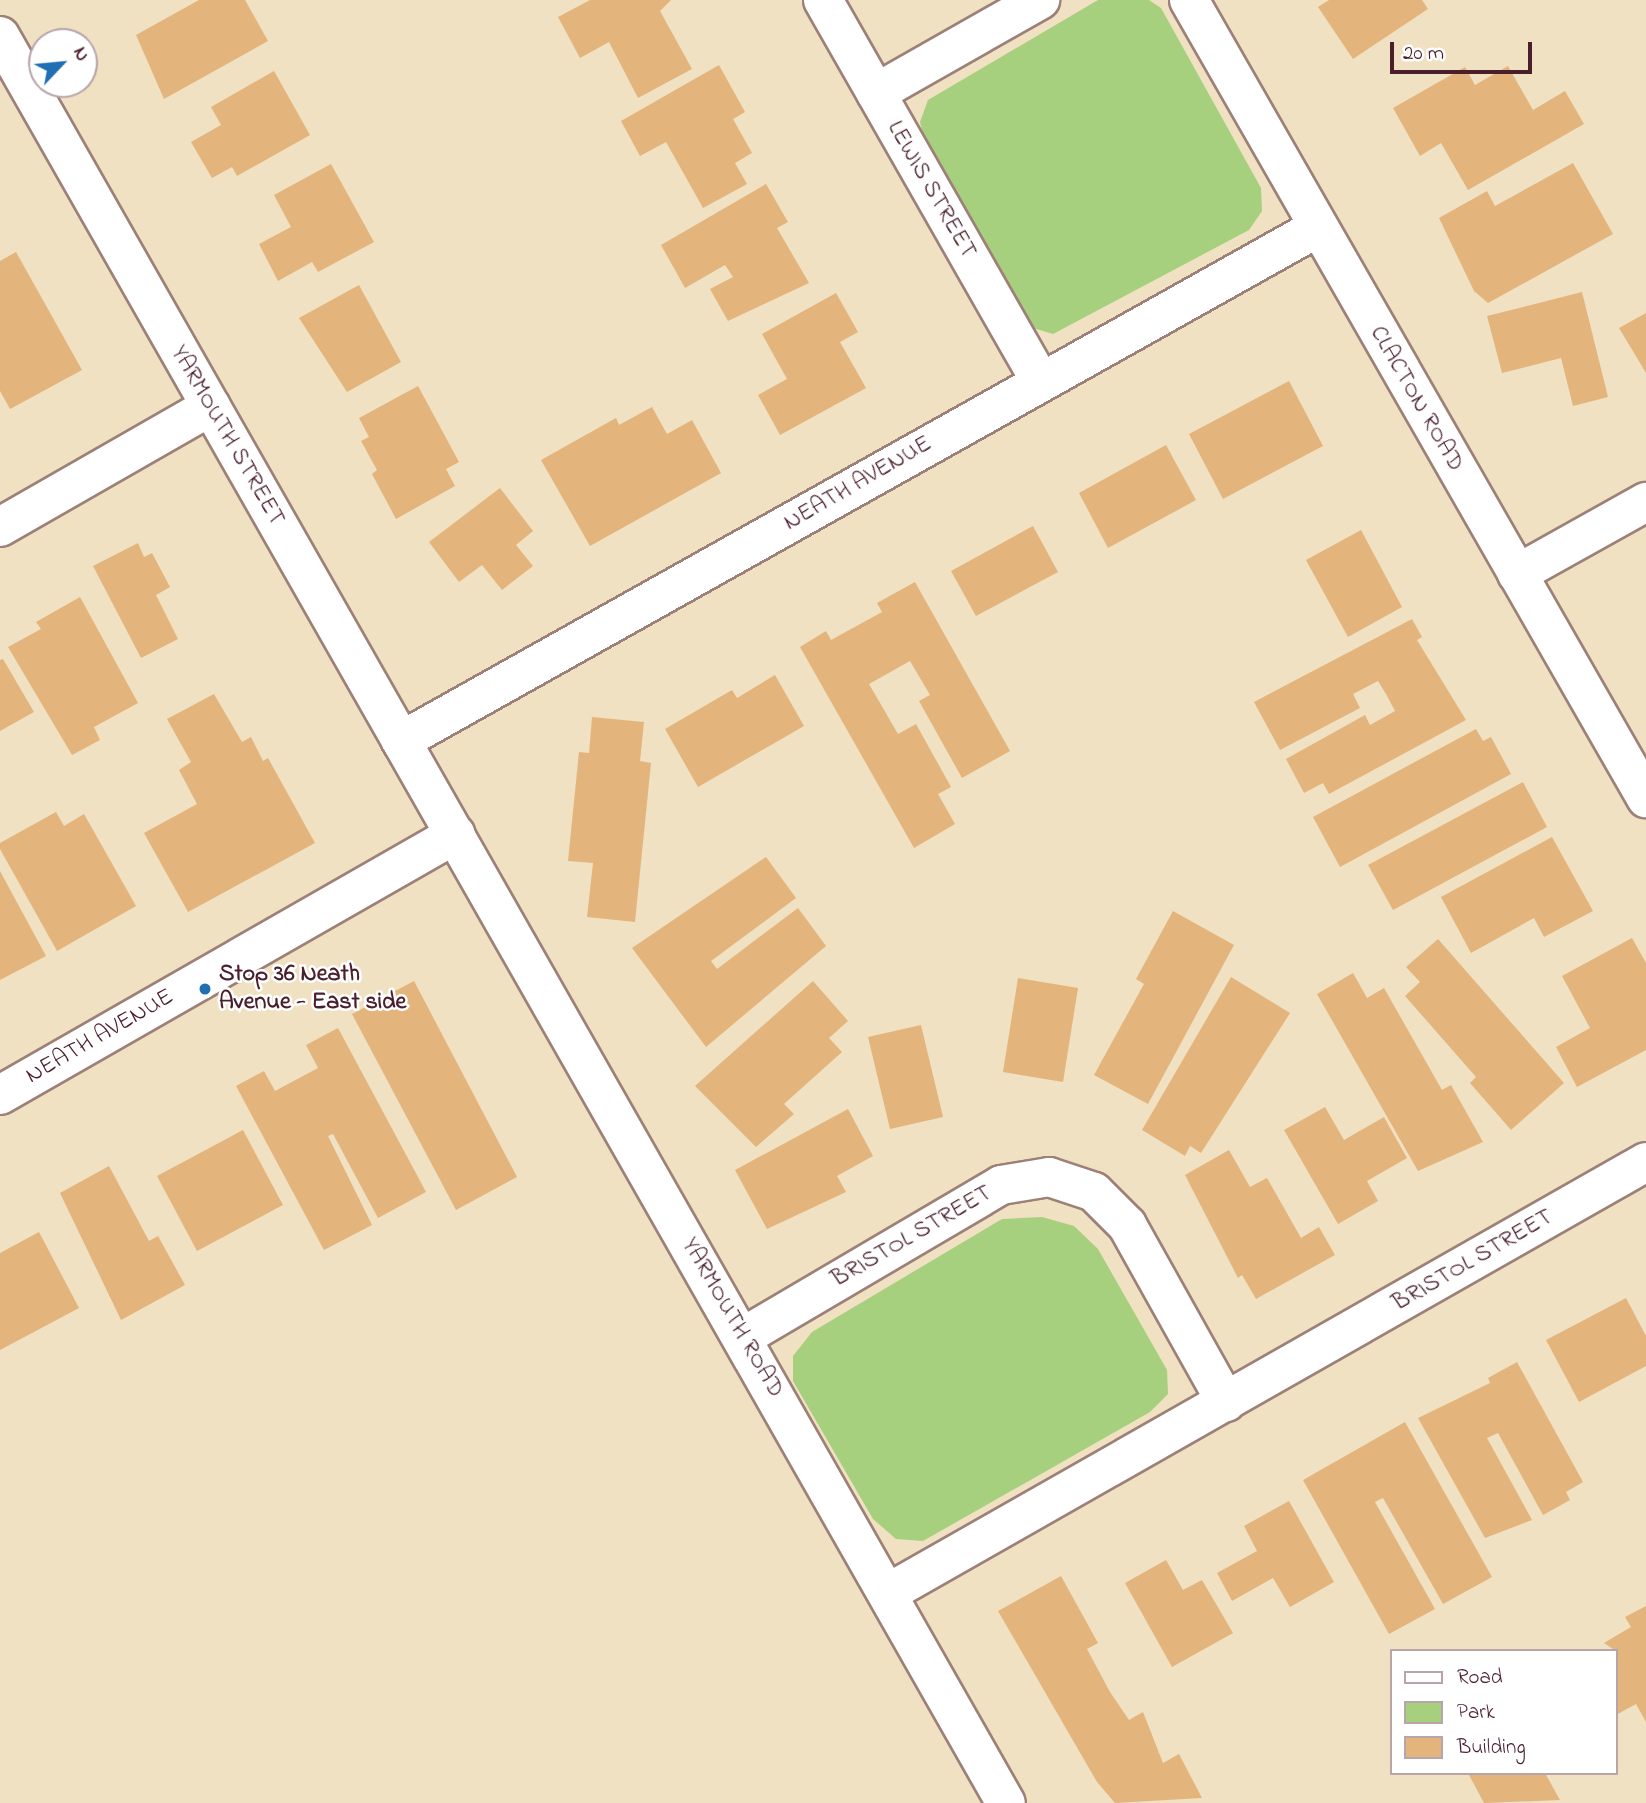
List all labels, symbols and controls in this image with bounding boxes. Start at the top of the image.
north arrow [28,28,98,98]
scale bar [1394,28,1536,72]
text: 20 m [1403,39,1444,69]
text: N [66,43,95,66]
street label: LEWIS STREET [880,116,982,264]
street label: CLACTON ROAD [1363,321,1469,477]
street label: YARMOUTH STREET [164,341,290,531]
street label: NEATH AVENUE [779,430,937,538]
place label: Stop 36 Neath Avenue - East side [219,961,406,1017]
marker: Stop 36 Neath Avenue - East side [197,981,213,997]
street label: NEATH AVENUE [21,983,179,1091]
street label: BRISTOL STREET [827,1179,997,1295]
street label: BRISTOL STREET [1388,1203,1558,1319]
street label: YARMOUTH ROAD [675,1233,789,1403]
legend [1390,1649,1618,1775]
text: Road [1457,1663,1503,1693]
text: Park [1457,1698,1495,1728]
text: Building [1457,1733,1526,1763]

